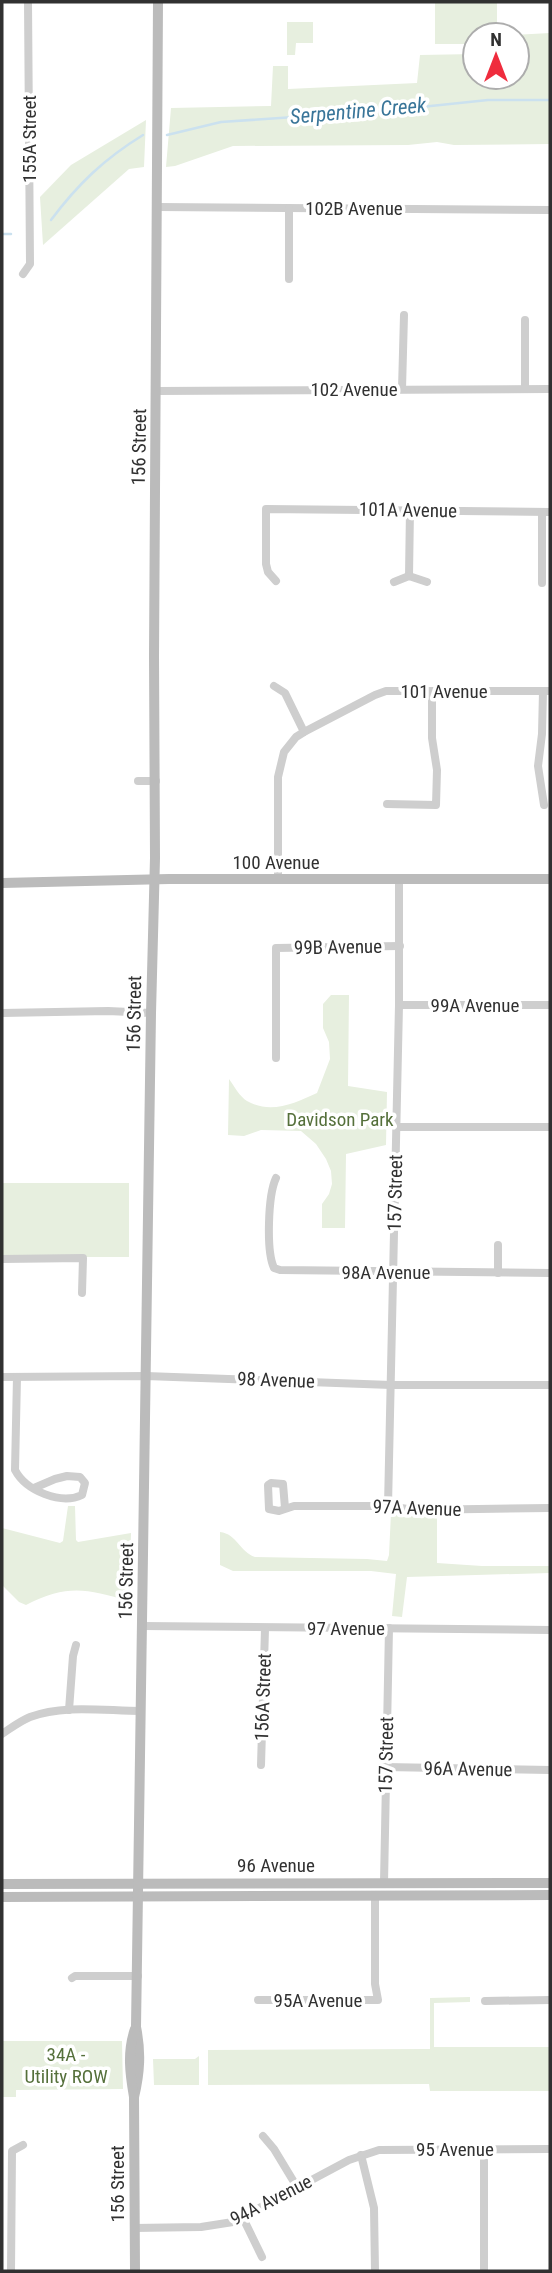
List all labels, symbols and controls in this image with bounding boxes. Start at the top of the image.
north arrow [461,21,531,91]
text: N [490,28,502,51]
water label: Serpentine Creek [289,93,428,129]
street label: 155A Street [18,95,41,183]
street label: 102B Avenue [305,197,403,220]
street label: 102 Avenue [310,378,398,401]
street label: 156 Street [127,408,151,486]
street label: 101A Avenue [359,498,457,522]
street label: 101 Avenue [400,680,488,703]
street label: 100 Avenue [232,851,320,874]
street label: 99B Avenue [294,935,382,959]
street label: 156 Street [122,975,146,1053]
street label: 99A Avenue [431,994,519,1017]
park label: Davidson Park [286,1108,394,1131]
street label: 157 Street [383,1154,407,1232]
street label: 98A Avenue [342,1261,430,1284]
street label: 98 Avenue [237,1367,315,1393]
street label: 97A Avenue [372,1495,462,1521]
street label: 156 Street [114,1542,138,1620]
street label: 97 Avenue [307,1617,385,1640]
street label: 156A Street [250,1653,276,1741]
street label: 157 Street [374,1716,398,1794]
street label: 96A Avenue [423,1757,513,1781]
street label: 96 Avenue [237,1854,315,1877]
street label: 95A Avenue [274,1989,362,2012]
park label: 34A - Utility ROW [24,2043,108,2088]
street label: 95 Avenue [416,2138,494,2161]
street label: 156 Street [106,2145,129,2223]
street label: 94A Avenue [226,2170,316,2230]

